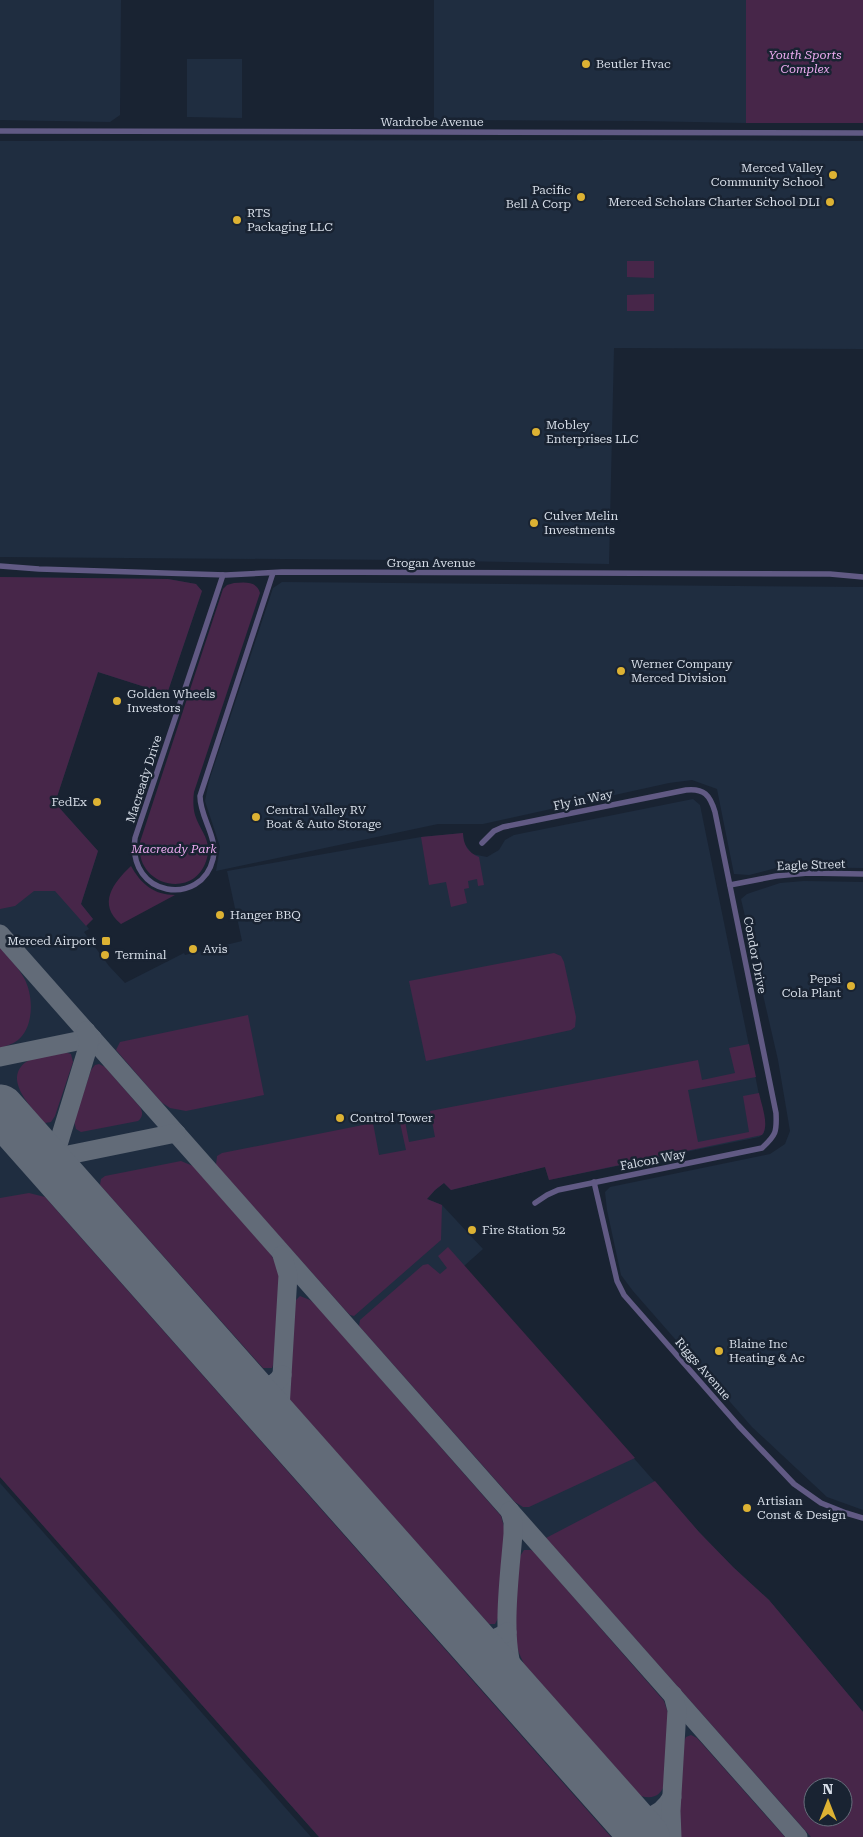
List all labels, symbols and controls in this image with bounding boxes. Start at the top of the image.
park label: Youth Sports Complex [768,48,842,76]
place label: Beutler Hvac [596,57,671,71]
marker: Beutler Hvac [580,58,592,70]
street label: Wardrobe Avenue [380,115,484,129]
place label: Merced Valley Community School [711,161,824,189]
marker: Merced Valley Community School [827,169,839,181]
place label: Pacific Bell A Corp [506,183,571,211]
marker: Pacific Bell A Corp [575,191,587,203]
place label: Merced Scholars Charter School DLI [608,195,820,209]
marker: Merced Scholars Charter School DLI [824,196,836,208]
place label: RTS Packaging LLC [247,206,333,234]
marker: RTS Packaging LLC [231,214,243,226]
place label: Mobley Enterprises LLC [546,418,639,446]
marker: Mobley Enterprises LLC [530,426,542,438]
place label: Culver Melin Investments [544,509,618,537]
marker: Culver Melin Investments [528,517,540,529]
street label: Grogan Avenue [387,556,476,570]
place label: Werner Company Merced Division [631,657,733,685]
marker: Werner Company Merced Division [615,665,627,677]
place label: Golden Wheels Investors [127,687,216,715]
marker: Golden Wheels Investors [111,695,123,707]
street label: Macready Drive [123,733,165,825]
street label: Fly in Way [552,787,615,813]
place label: FedEx [51,795,87,809]
marker: FedEx [91,796,103,808]
place label: Central Valley RV Boat & Auto Storage [266,803,382,831]
marker: Central Valley RV Boat & Auto Storage [250,811,262,823]
park label: Macready Park [130,842,217,856]
street label: Eagle Street [776,857,846,873]
place label: Hanger BBQ [230,908,301,922]
marker: Hanger BBQ [214,909,226,921]
street label: Condor Drive [741,915,769,995]
place label: Merced Airport [7,934,97,948]
marker: Merced Airport [100,935,112,947]
place label: Avis [203,942,228,956]
marker: Avis [187,943,199,955]
place label: Terminal [115,948,167,962]
marker: Terminal [99,949,111,961]
place label: Pepsi Cola Plant [782,972,842,1000]
marker: Pepsi Cola Plant [845,980,857,992]
place label: Control Tower [350,1111,433,1125]
marker: Control Tower [334,1112,346,1124]
street label: Falcon Way [619,1147,688,1173]
place label: Fire Station 52 [482,1223,566,1237]
marker: Fire Station 52 [466,1224,478,1236]
street label: Riggs Avenue [672,1335,734,1403]
place label: Blaine Inc Heating & Ac [729,1337,805,1365]
marker: Blaine Inc Heating & Ac [713,1345,725,1357]
place label: Artisian Const & Design [757,1494,846,1522]
marker: Artisian Const & Design [741,1502,753,1514]
north arrow [803,1777,853,1827]
text: N [823,1781,834,1797]

